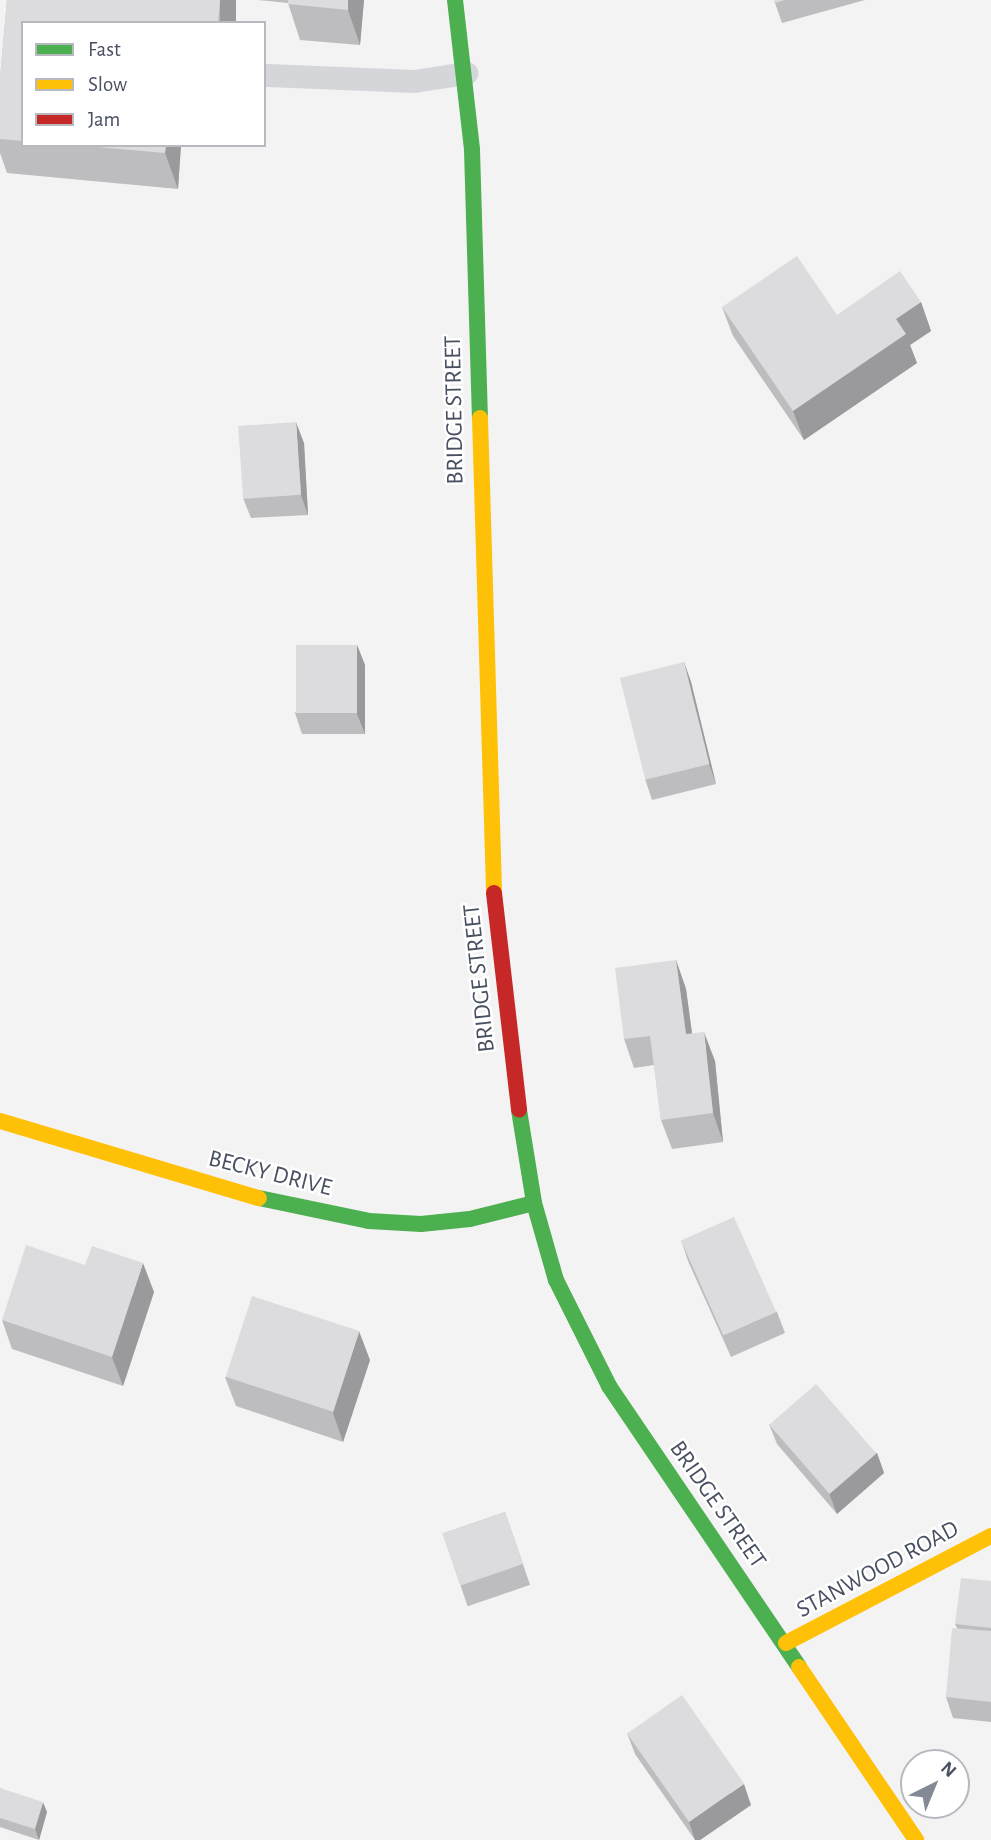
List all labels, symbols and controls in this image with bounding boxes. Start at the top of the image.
legend [21,21,266,147]
text: Fast [88,39,121,60]
text: Slow [88,74,127,95]
text: Jam [88,109,120,130]
street label: BRIDGE STREET [439,335,471,485]
street label: BRIDGE STREET [458,902,502,1054]
street label: BECKY DRIVE [205,1145,335,1203]
street label: BRIDGE STREET [662,1436,772,1574]
street label: STANWOOD ROAD [792,1515,964,1625]
north arrow [900,1749,970,1819]
text: N [937,1758,960,1781]

